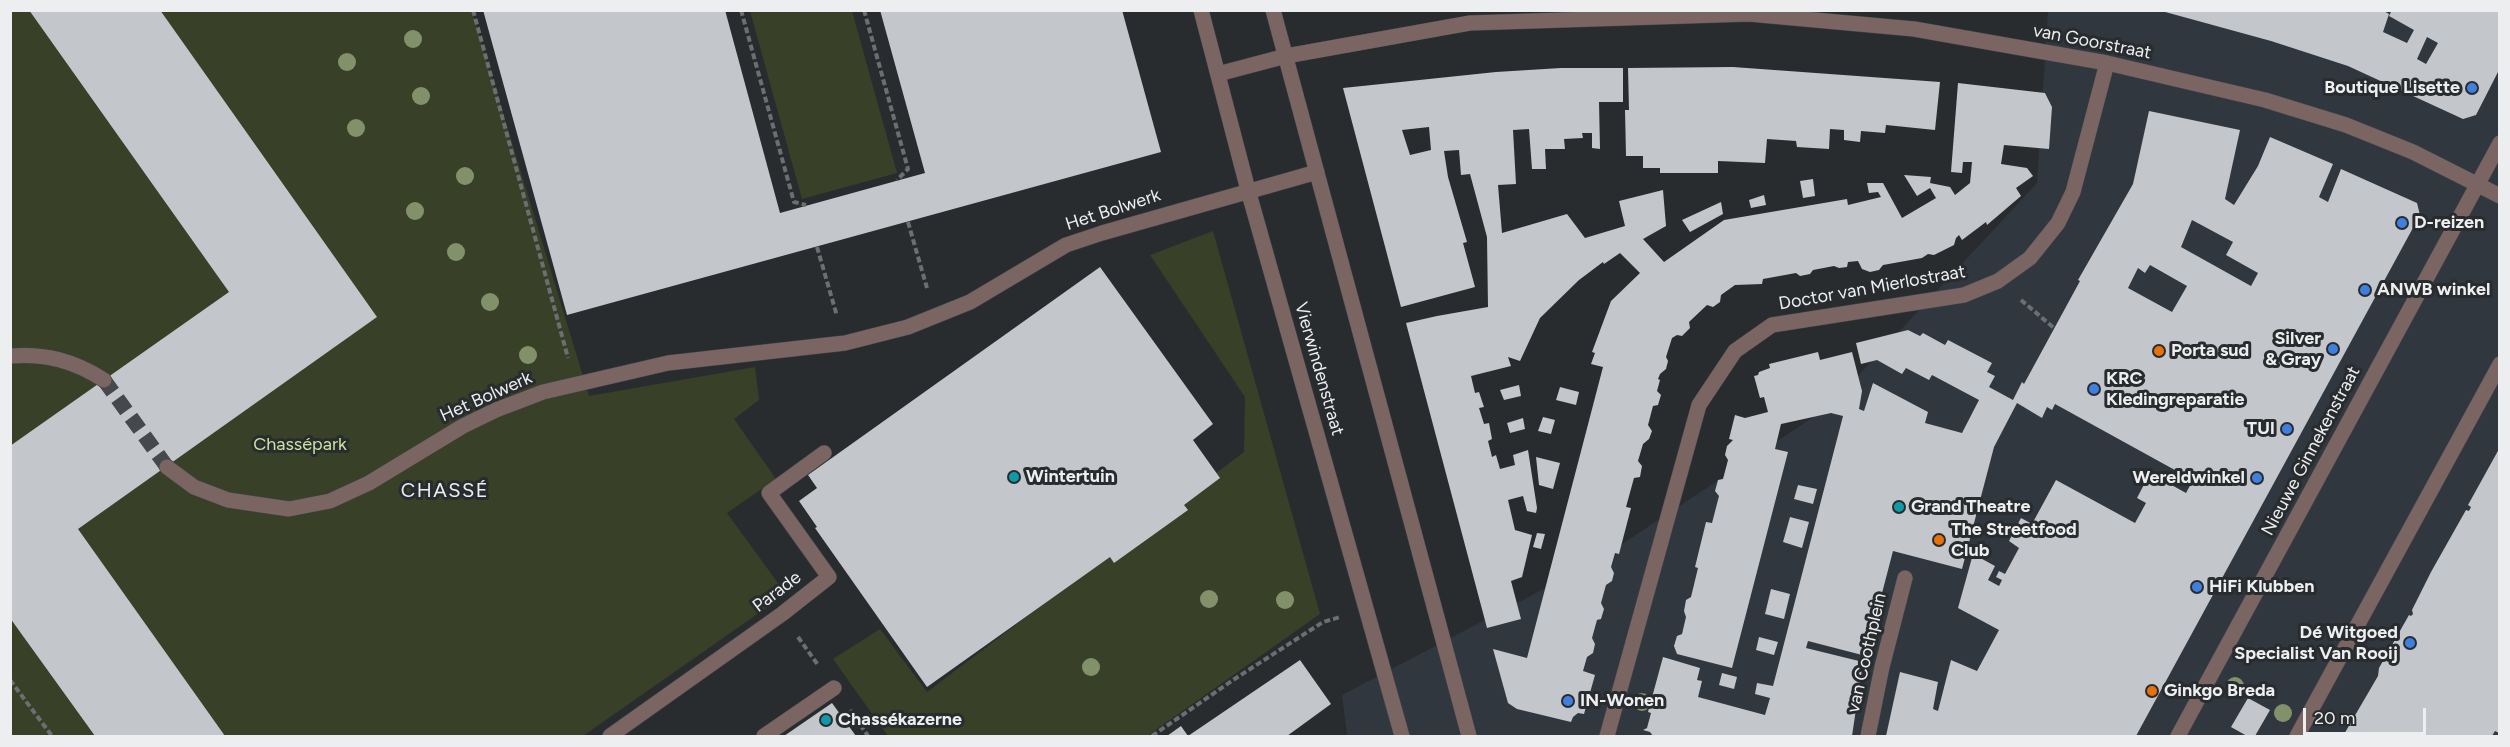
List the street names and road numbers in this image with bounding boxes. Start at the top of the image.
street label: van Goorstraat [2031,20,2153,64]
street label: Het Bolwerk [1063,185,1163,235]
street label: Doctor van Mierlostraat [1777,261,1967,315]
street label: Vierwindenstraat [1290,300,1348,438]
street label: Nieuwe Ginnekenstraat [2257,363,2365,539]
street label: Het Bolwerk [437,367,535,427]
street label: Parade [749,567,805,617]
street label: van Coothplein [1843,591,1891,715]

